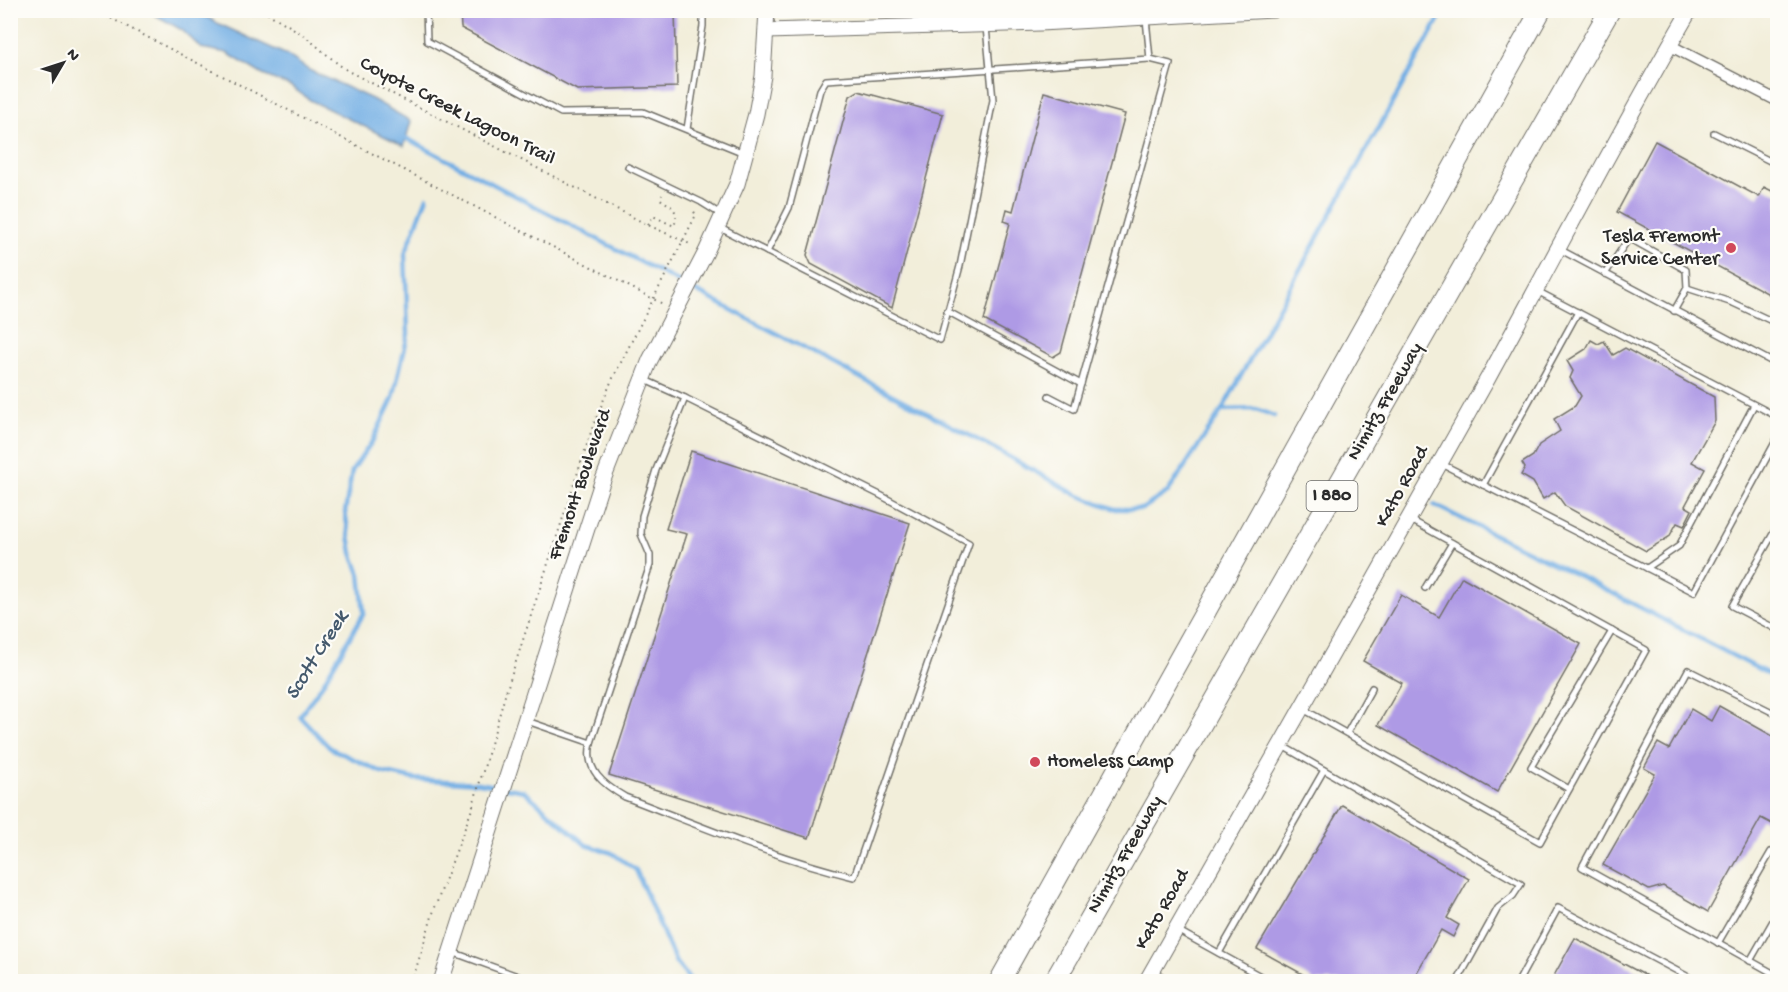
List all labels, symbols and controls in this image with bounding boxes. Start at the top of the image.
north arrow [33,33,93,93]
text: N [61,46,83,66]
street label: Coyote Creek Lagoon Trail [355,53,559,171]
place label: Tesla Fremont Service Center [1601,226,1721,272]
marker: Tesla Fremont Service Center [1724,241,1738,255]
street label: Nimitz Freeway [1343,339,1429,465]
street label: Fremont Boulevard [544,404,618,564]
street label: Kato Road [1371,440,1436,532]
road number: I 880 [1306,481,1358,511]
water label: Scott Creek [281,605,356,705]
place label: Homeless Camp [1047,751,1174,774]
marker: Homeless Camp [1028,755,1042,769]
street label: Nimitz Freeway [1083,792,1169,918]
street label: Kato Road [1131,864,1196,954]

